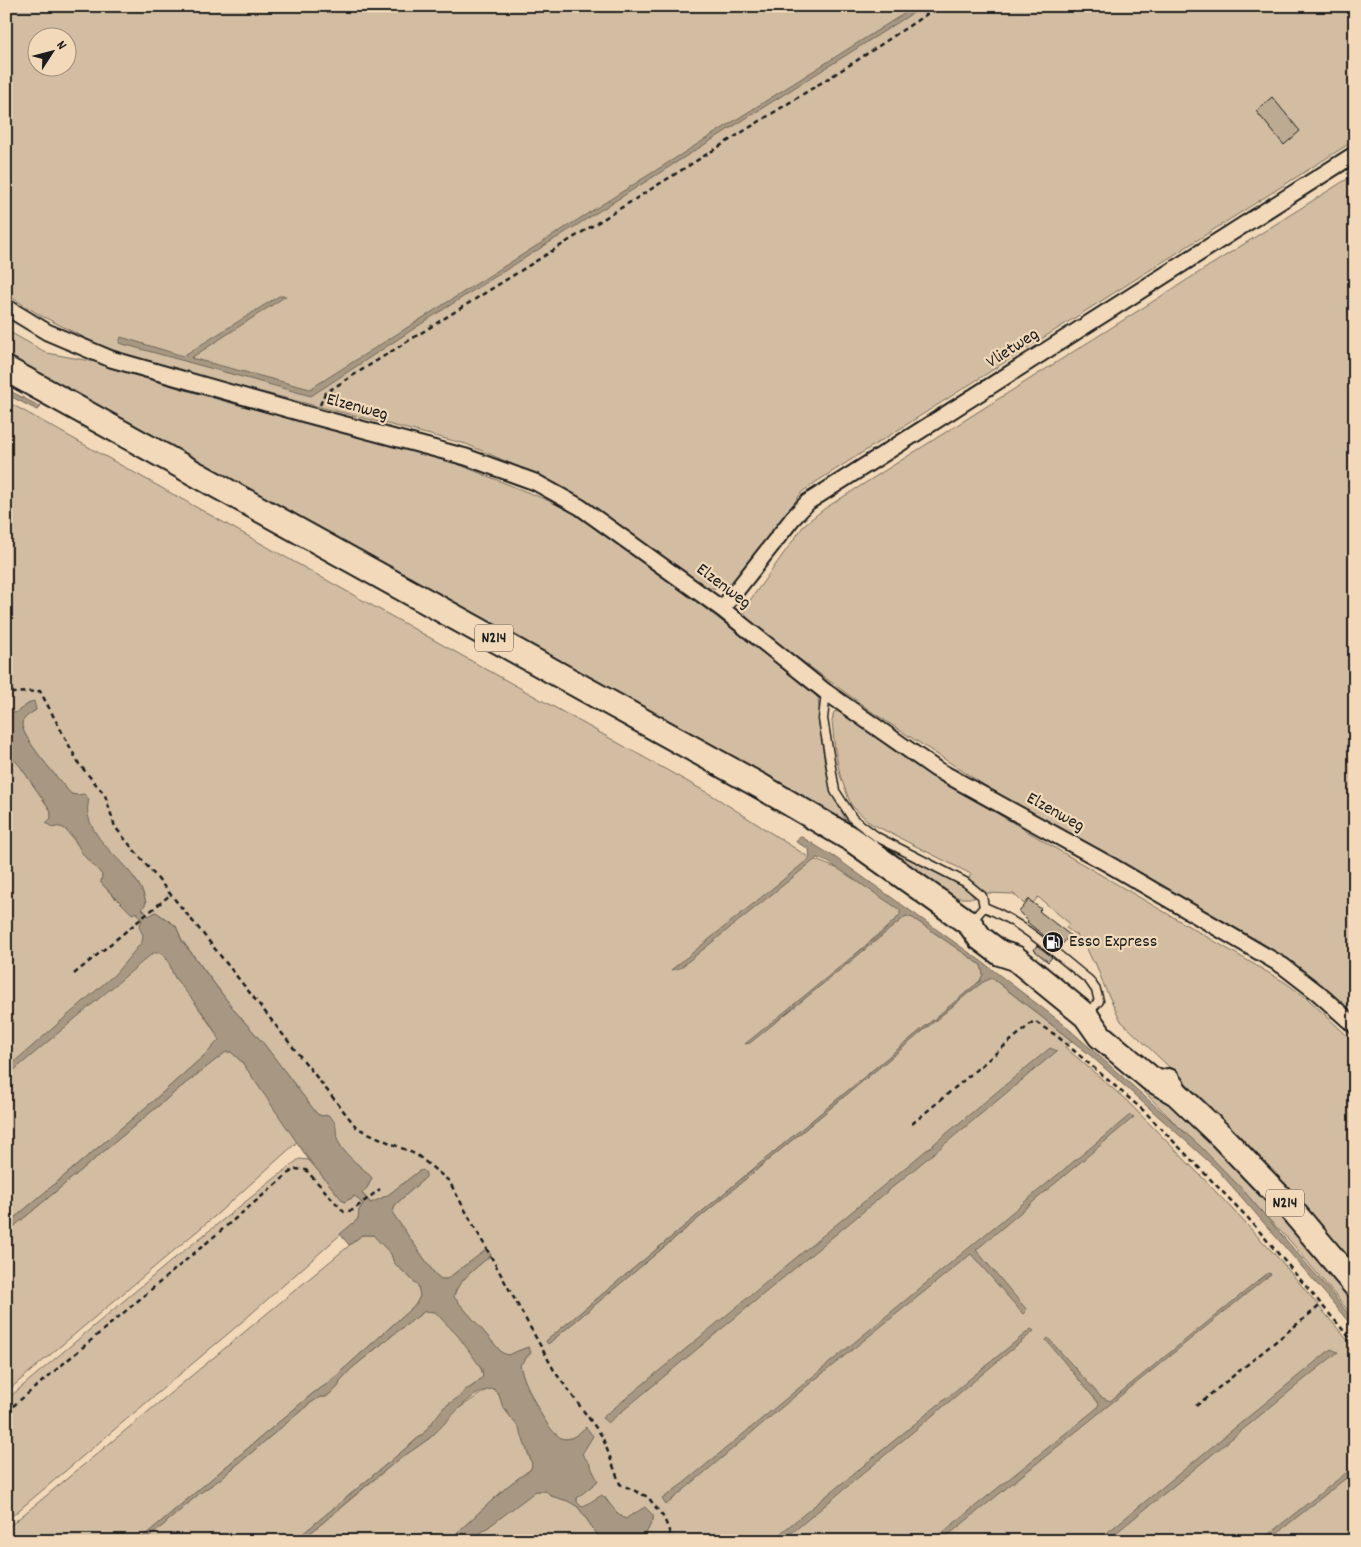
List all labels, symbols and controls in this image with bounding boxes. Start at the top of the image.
north arrow [28,28,78,78]
text: N [51,37,71,54]
street label: Vlietweg [982,323,1044,375]
street label: Elzenweg [323,388,391,428]
street label: Elzenweg [690,558,756,616]
road number: N214 [475,624,513,651]
street label: Elzenweg [1021,787,1089,839]
fuel station icon: Esso Express [1041,930,1065,954]
place label: Esso Express [1069,930,1157,955]
road number: N214 [1266,1190,1304,1216]

